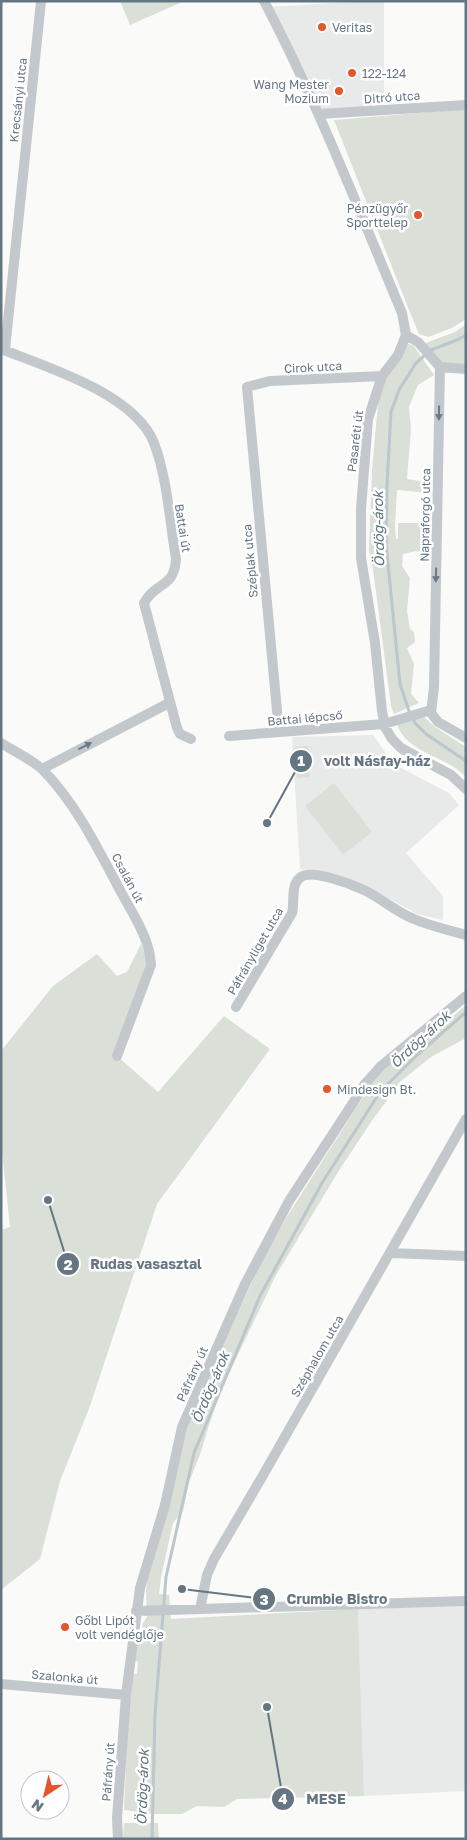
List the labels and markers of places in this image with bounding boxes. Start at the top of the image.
place label: Veritas [332,20,372,35]
marker: Veritas [316,21,328,33]
place label: 122-124 [362,66,406,81]
marker: 122-124 [346,67,358,79]
place label: Wang Mester Mozium [253,77,329,106]
marker: Wang Mester Mozium [333,85,345,97]
place label: Pénzügyőr Sporttelep [346,201,408,230]
marker: Pénzügyőr Sporttelep [412,209,424,221]
callout: volt Násfay-ház [289,746,440,775]
place label: Mindesign Bt. [337,1082,416,1097]
marker: Mindesign Bt. [321,1083,333,1095]
callout: Rudas vasasztal [55,1250,212,1279]
callout: Crumbie Bistro [252,1585,397,1614]
place label: Gőbl Lipót volt vendéglője [75,1613,164,1642]
marker: Gőbl Lipót volt vendéglője [59,1621,71,1633]
callout: MESE [271,1784,355,1813]

